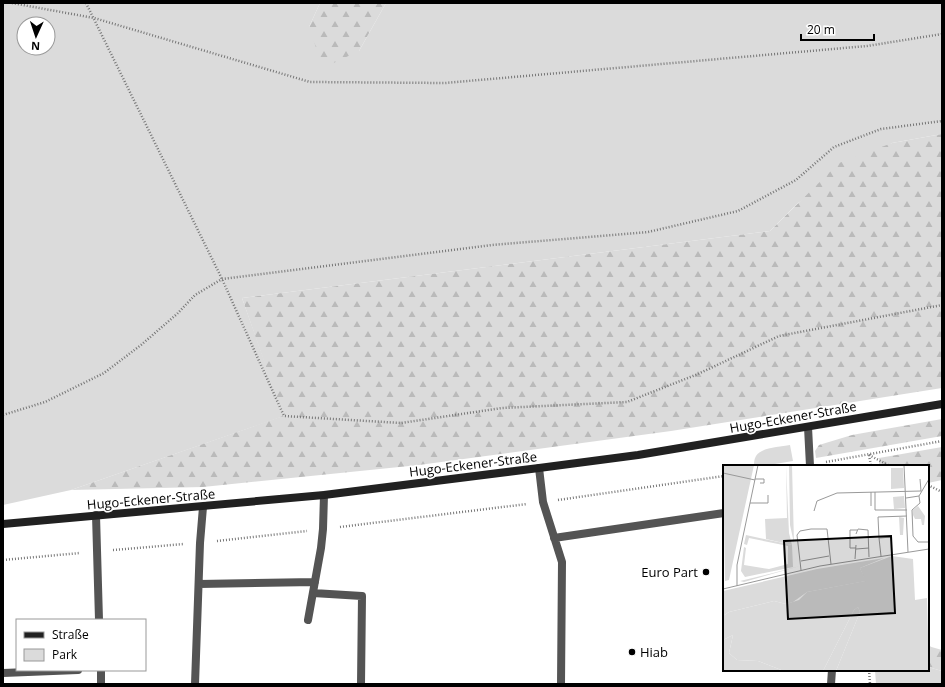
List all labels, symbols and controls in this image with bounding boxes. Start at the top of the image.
north arrow [16,16,56,56]
scale bar [801,16,874,42]
text: 20 m [807,21,835,38]
text: N [31,39,40,54]
street label: Hugo-Eckener-Straße [728,397,858,437]
street label: Hugo-Eckener-Straße [408,447,538,481]
inset map [723,465,929,671]
street label: Hugo-Eckener-Straße [86,484,216,514]
place label: Euro Part [641,563,698,581]
marker: Euro Part [701,567,711,577]
legend [16,619,146,671]
text: Straße [52,626,89,643]
place label: Hiab [640,643,668,661]
text: Park [52,646,78,663]
marker: Hiab [627,647,637,657]

